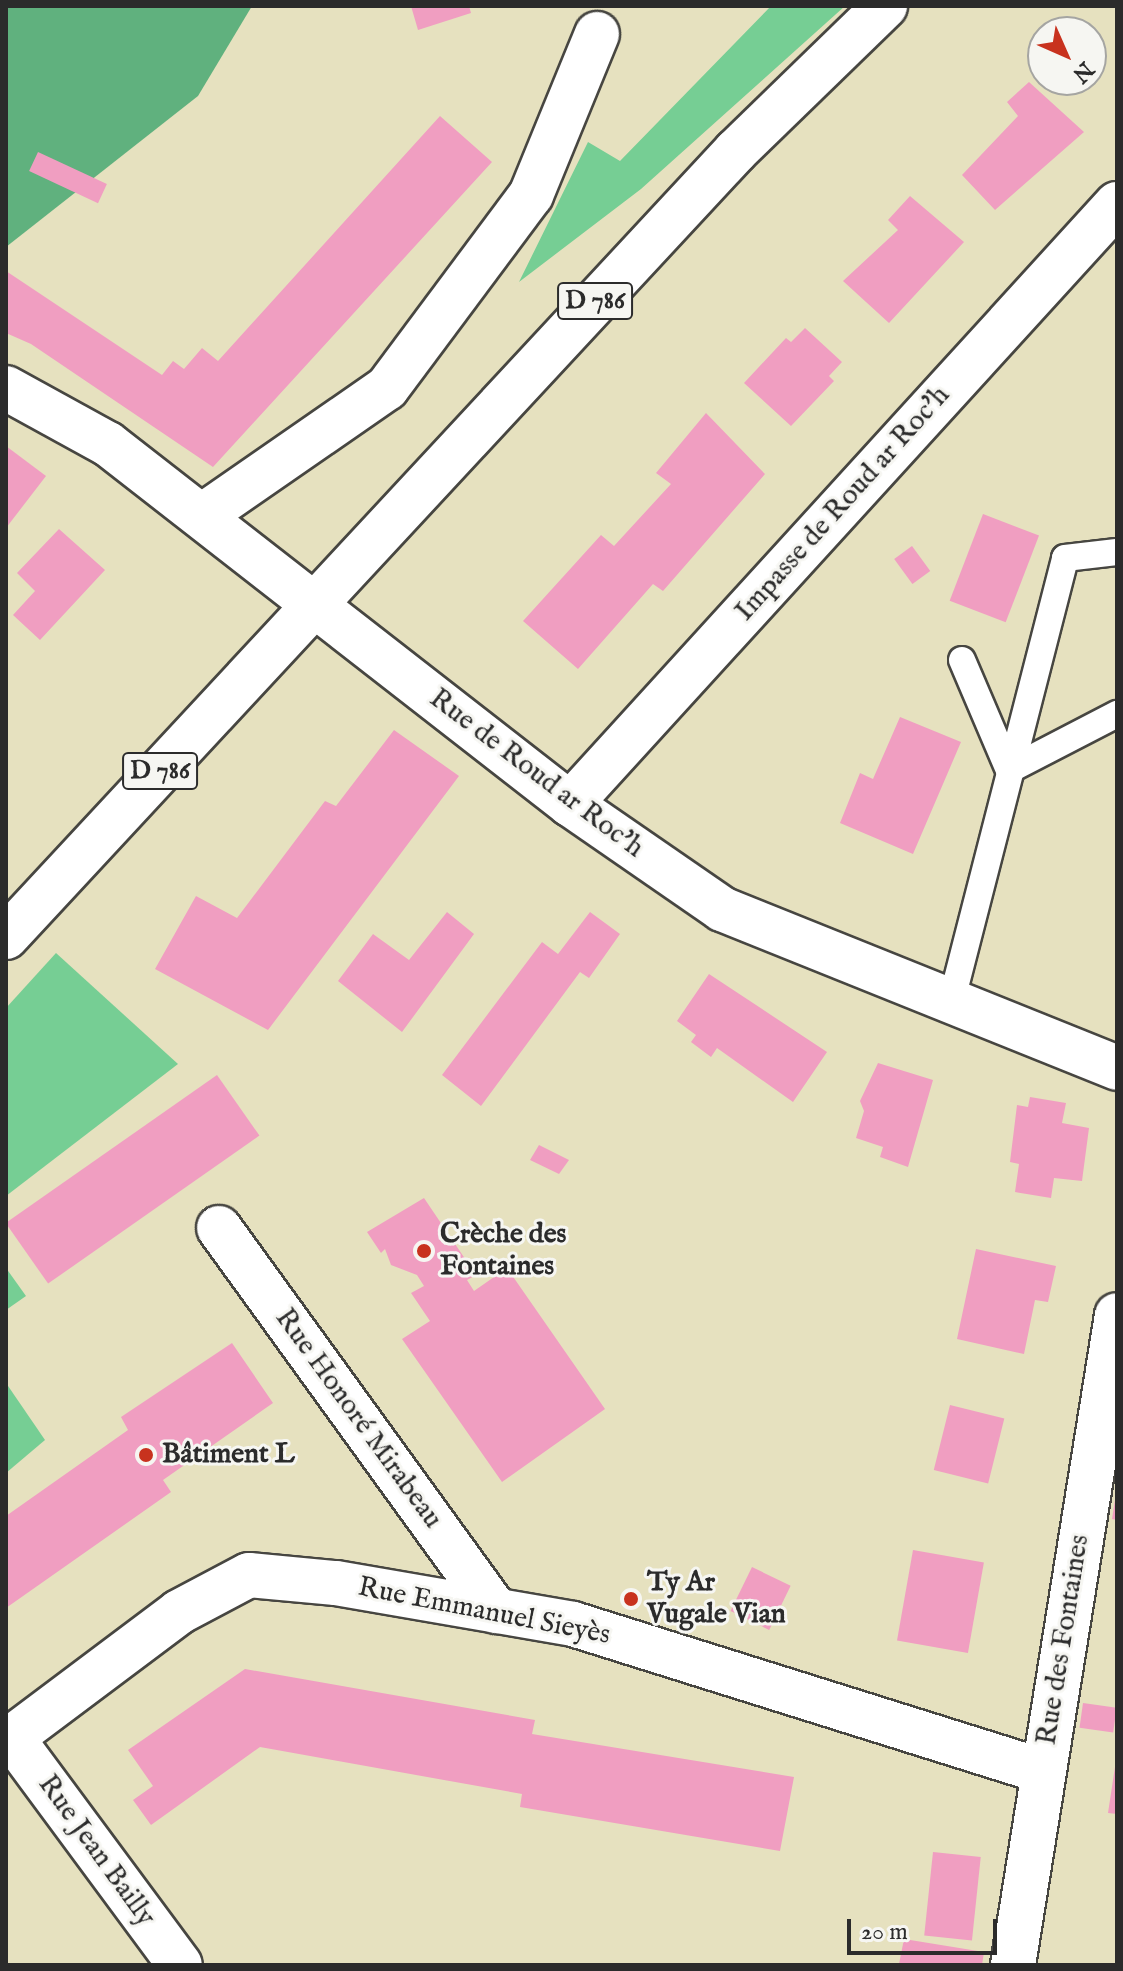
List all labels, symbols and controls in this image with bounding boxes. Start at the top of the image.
north arrow [1027,16,1107,96]
text: N [1066,55,1099,88]
road number: D 786 [557,279,633,323]
street label: Impasse de Roud ar Roc'h [729,380,957,628]
street label: Rue de Roud ar Roc'h [422,682,650,866]
road number: D 786 [122,749,198,793]
place label: Crèche des Fontaines [440,1218,566,1284]
marker: Crèche des Fontaines [415,1242,433,1260]
street label: Rue Honoré Mirabeau [267,1303,449,1535]
place label: Bâtiment L [162,1438,295,1472]
marker: Bâtiment L [137,1446,155,1464]
street label: Rue des Fontaines [1031,1532,1097,1748]
place label: Ty Ar Vugale Vian [647,1566,786,1632]
street label: Rue Emmanuel Sieyès [355,1571,613,1653]
marker: Ty Ar Vugale Vian [622,1590,640,1608]
street label: Rue Jean Bailly [30,1769,162,1933]
scale bar [851,1903,1001,1953]
text: 20 m [861,1917,908,1948]

